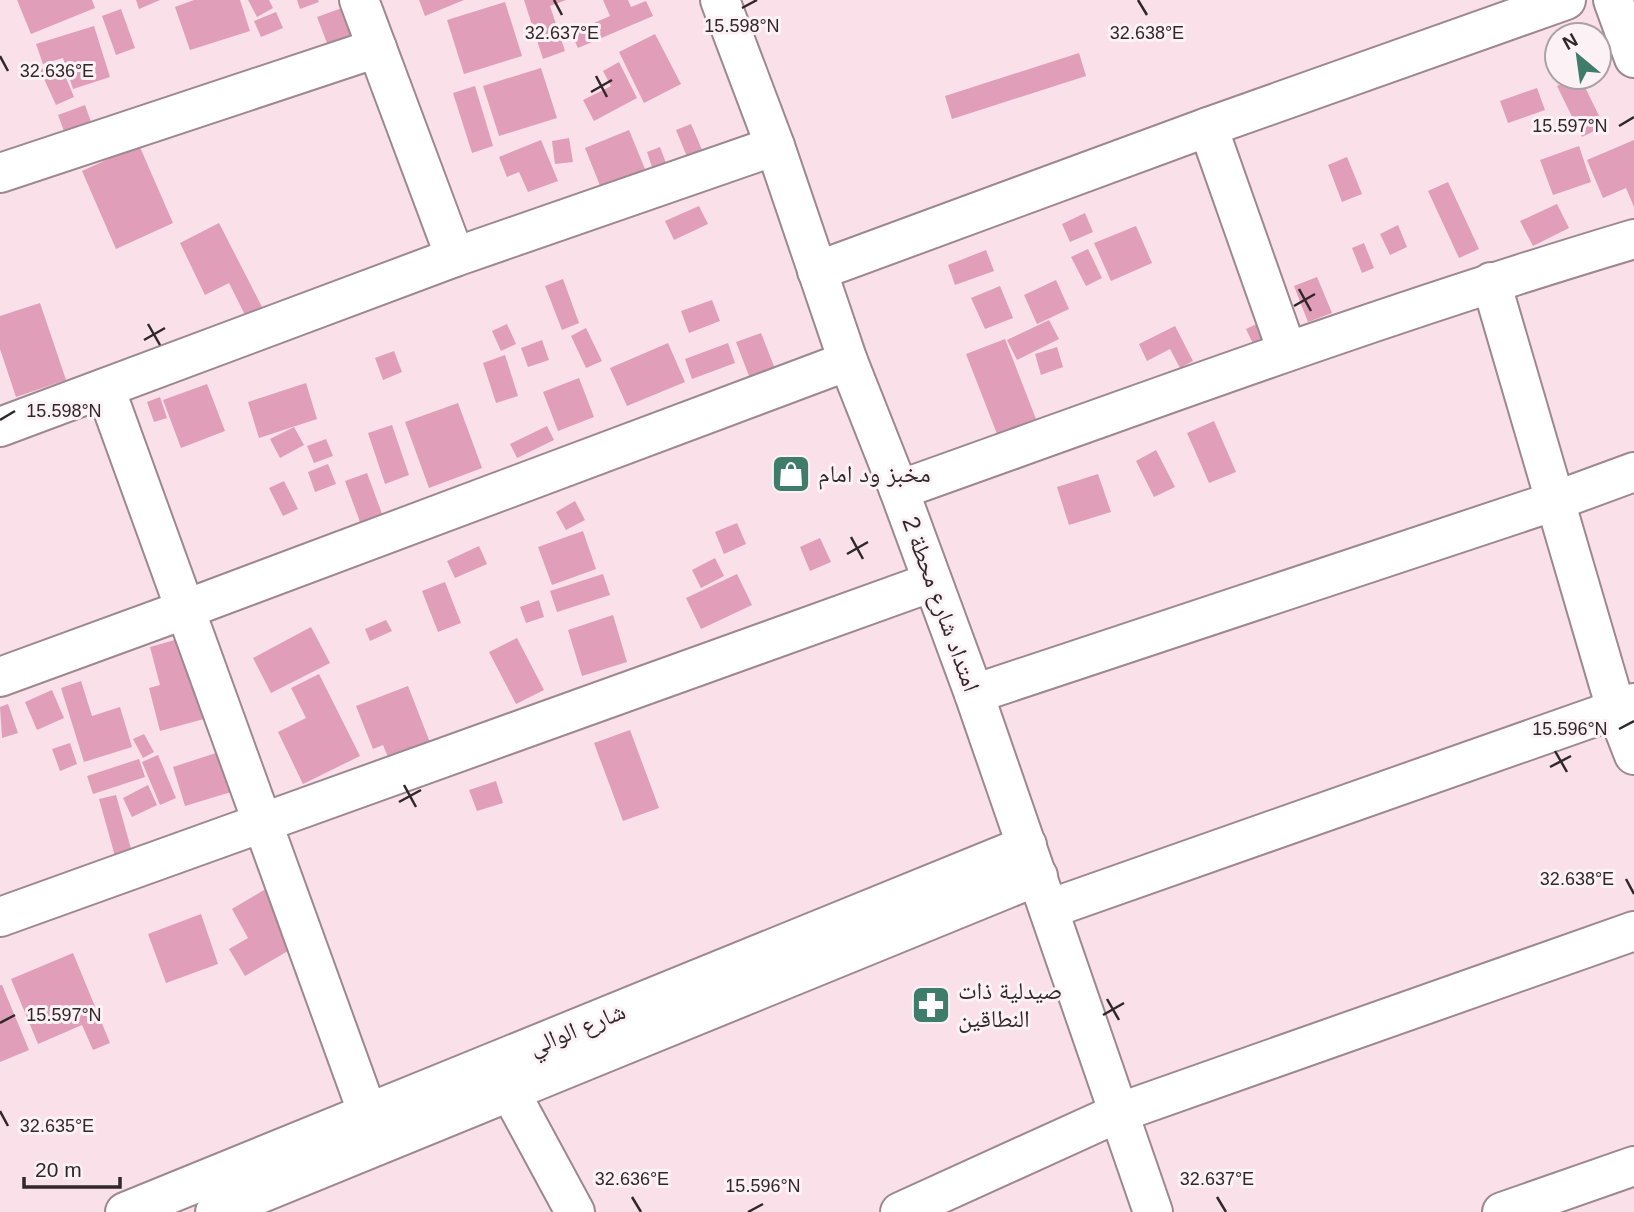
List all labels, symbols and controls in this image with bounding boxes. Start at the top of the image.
text: 15.598°N [704,16,780,36]
north arrow [1543,21,1613,91]
text: 32.637°E [525,23,599,43]
text: 32.638°E [1110,23,1184,43]
text: N [1559,29,1581,54]
text: 32.636°E [20,61,94,81]
text: 15.597°N [1532,116,1608,136]
text: 15.598°N [26,401,102,421]
shop icon: مخبز ود امام [770,453,812,495]
place label: مخبز ود امام [818,460,931,490]
street label: امتداد شارع محطة 2 [895,513,986,696]
text: 15.596°N [1532,719,1608,739]
text: 32.638°E [1540,869,1614,889]
place label: صيدلية ذات النطاقين [958,977,1062,1033]
pharmacy icon: صيدلية ذات النطاقين [910,984,952,1026]
street label: شارع الوالي [525,997,631,1066]
text: 15.597°N [26,1005,102,1025]
text: 32.635°E [20,1116,94,1136]
scale bar [24,1146,121,1190]
text: 20 m [35,1158,82,1181]
text: 32.636°E [595,1169,669,1189]
text: 32.637°E [1180,1169,1254,1189]
text: 15.596°N [725,1176,801,1196]

